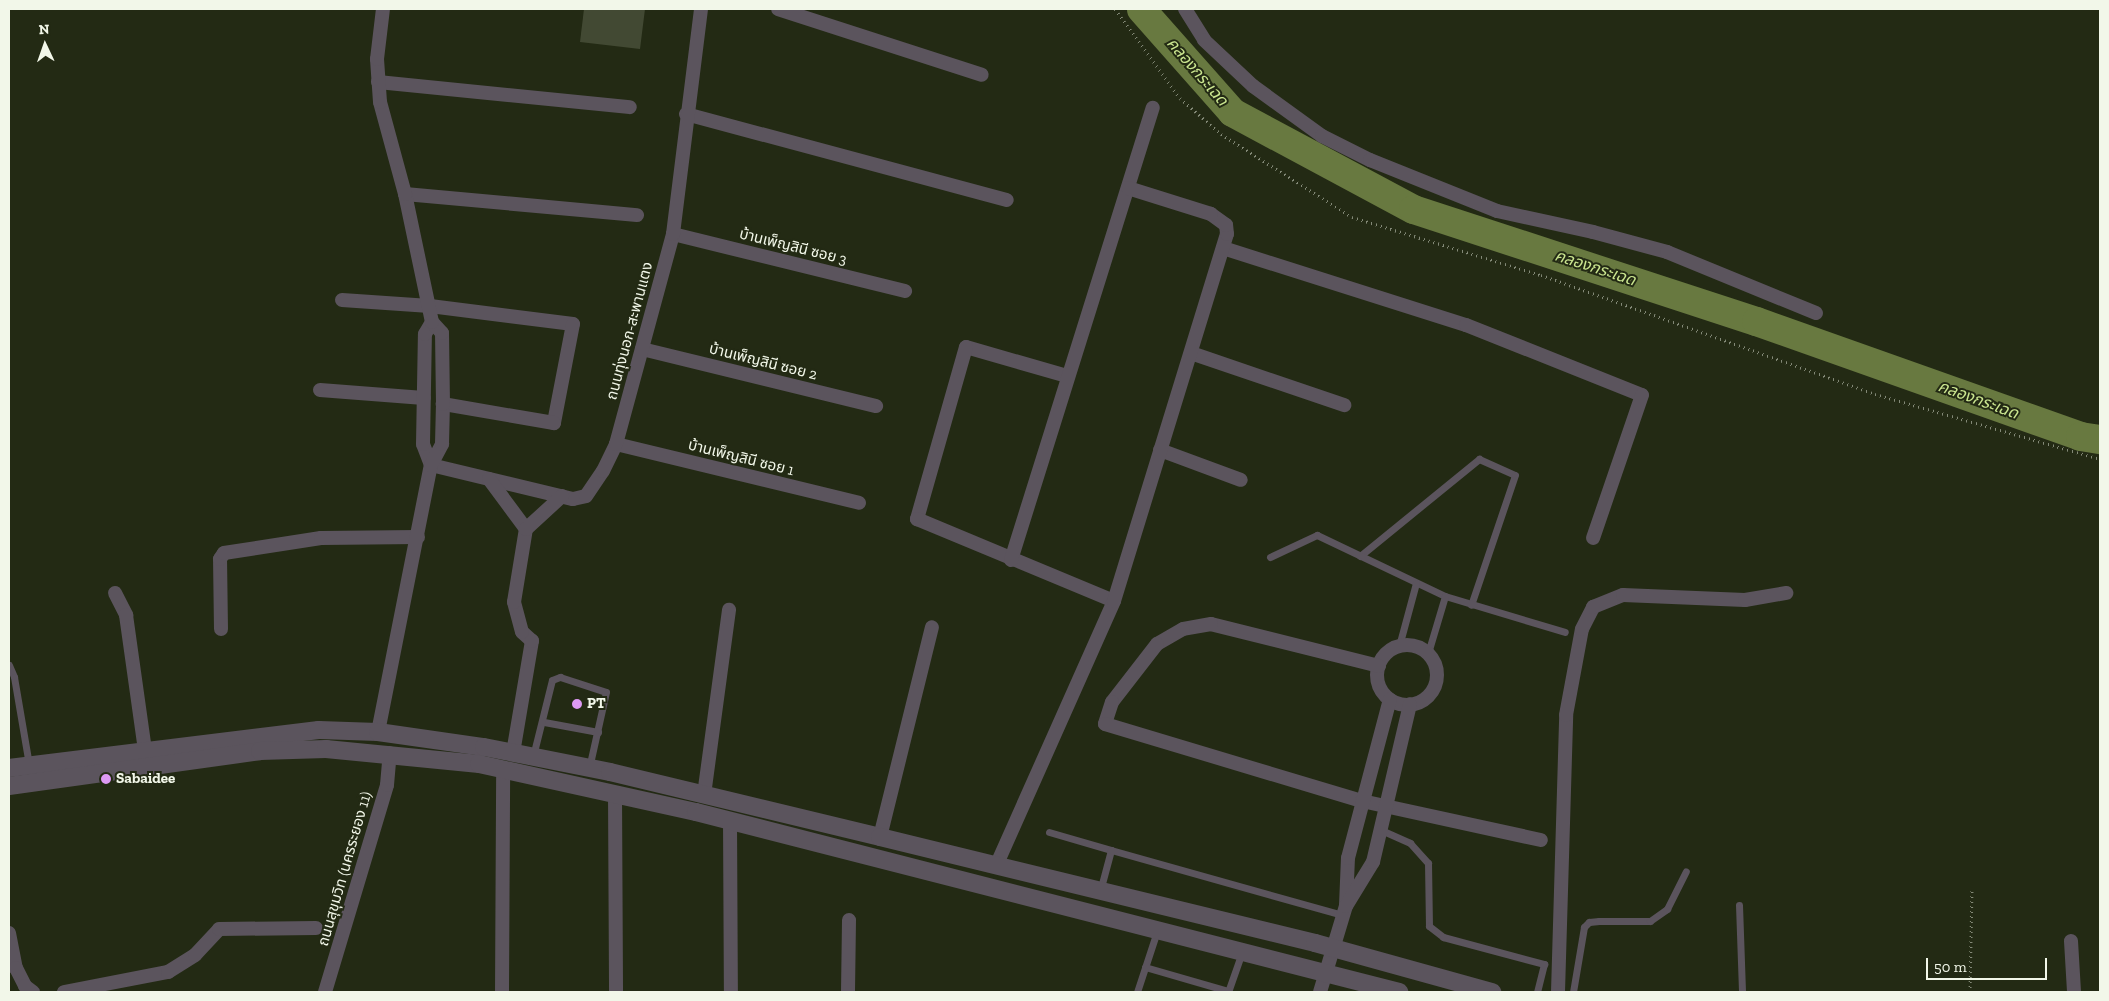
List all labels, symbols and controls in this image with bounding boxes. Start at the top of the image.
north arrow [20,20,70,70]
text: N [38,21,50,38]
water label: คลองกระเฉด [1162,34,1232,110]
street label: บ้านเพ็ญสินี ซอย 3 [737,225,849,269]
water label: คลองกระเฉด [1552,246,1638,290]
street label: ถนนทุ่งนอก-สะพานแตง [603,260,657,402]
street label: บ้านเพ็ญสินี ซอย 2 [707,340,819,384]
water label: คลองกระเฉด [1935,377,2021,423]
street label: บ้านเพ็ญสินี ซอย 1 [686,436,796,480]
place label: PT [587,695,606,713]
marker: PT [571,698,583,710]
place label: Sabaidee [116,770,175,788]
marker: Sabaidee [100,773,112,785]
street label: ถนนสุขุมวิท (นครระยอง 11) [314,790,376,948]
scale bar [1929,948,2050,980]
text: 50 m [1934,958,1967,976]

